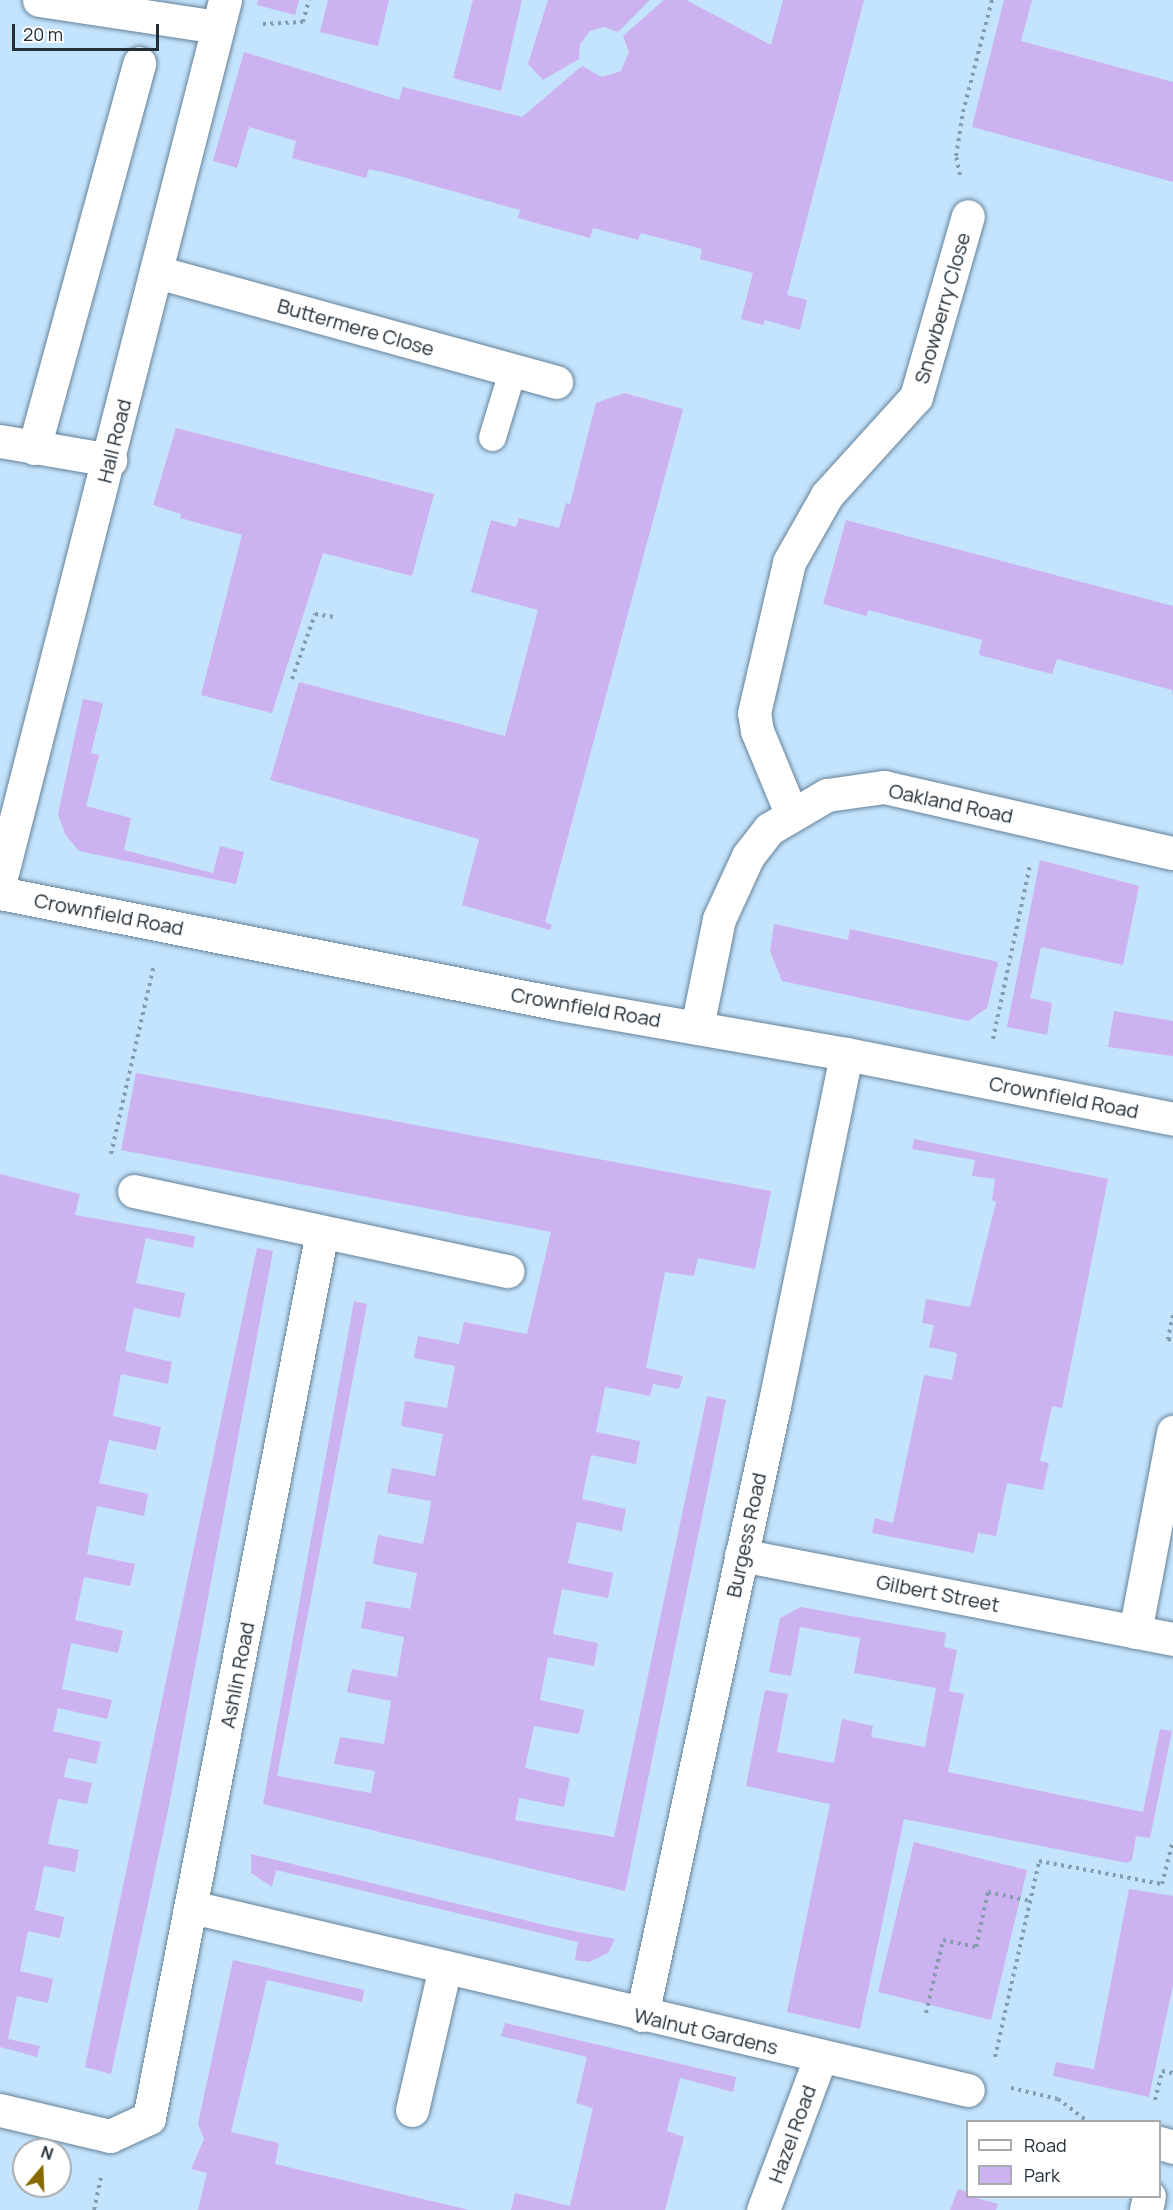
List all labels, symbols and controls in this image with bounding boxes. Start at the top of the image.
scale bar [15,12,162,50]
text: 20 m [23,22,63,46]
street label: Snowberry Close [909,230,975,386]
street label: Buttermere Close [275,293,437,361]
street label: Hall Road [92,397,136,485]
street label: Oakland Road [887,778,1015,828]
street label: Crownfield Road [32,888,186,940]
street label: Crownfield Road [509,982,663,1032]
street label: Crownfield Road [987,1071,1141,1123]
street label: Burgess Road [721,1470,771,1600]
street label: Gilbert Street [874,1569,1002,1617]
street label: Ashlin Road [215,1620,259,1730]
street label: Walnut Gardens [632,2003,780,2059]
street label: Hazel Road [763,2082,821,2186]
legend [966,2120,1161,2198]
text: Road [1024,2133,1067,2157]
north arrow [12,2138,72,2198]
text: N [38,2141,56,2165]
text: Park [1024,2163,1060,2187]

